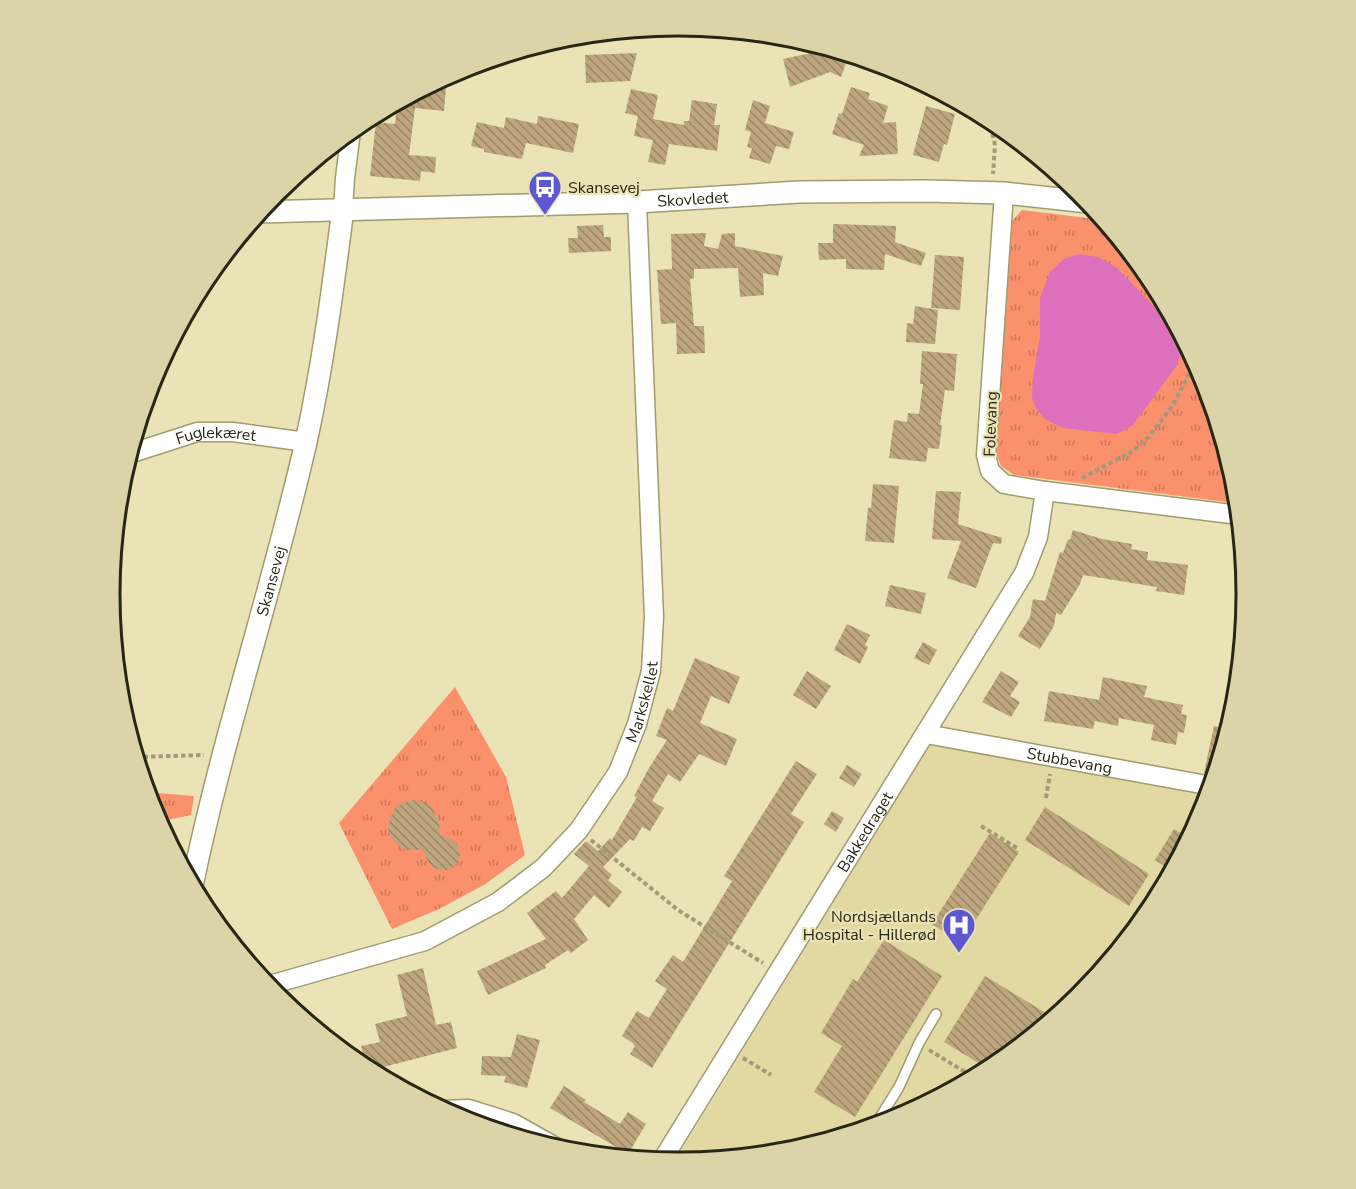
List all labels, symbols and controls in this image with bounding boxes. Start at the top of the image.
bus stop icon: Skansevej [527,169,563,216]
place label: Skansevej [568,177,640,199]
street label: Skovledet [657,186,729,213]
street label: Folevang [979,391,1003,457]
street label: Fuglekæret [173,421,258,450]
street label: Skansevej [252,544,292,619]
street label: Markskellet [621,660,664,746]
street label: Stubbevang [1025,743,1114,780]
street label: Bakkedraget [832,788,899,877]
place label: Nordsjællands Hospital - Hillerød [803,906,936,946]
hospital icon: Nordsjællands Hospital - Hillerød [941,907,977,954]

